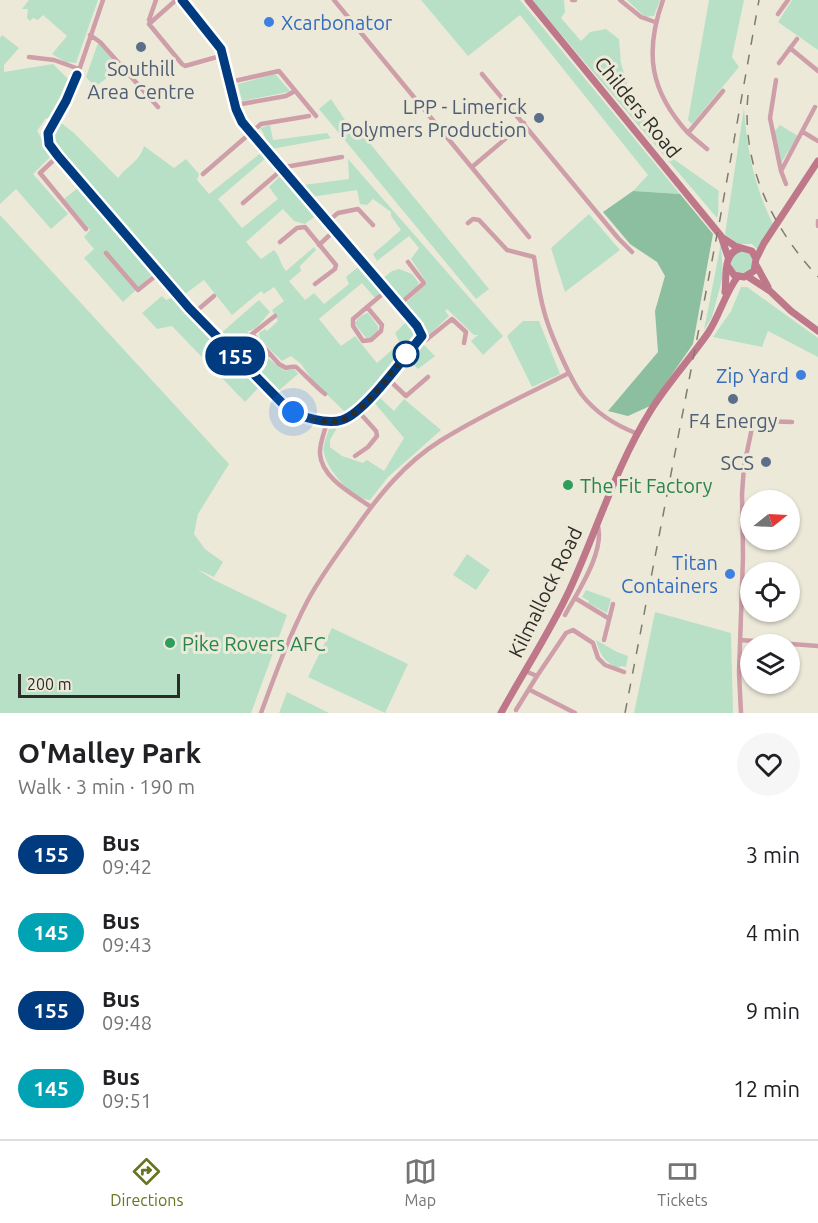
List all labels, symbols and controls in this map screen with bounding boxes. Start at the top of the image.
place label: Xcarbonator [281,11,393,34]
marker: Xcarbonator [262,15,276,29]
marker: Southill Area Centre [134,40,148,54]
street label: Childers Road [590,52,686,162]
place label: Southill Area Centre [87,57,195,103]
place label: LPP - Limerick Polymers Production [340,95,527,141]
marker: LPP - Limerick Polymers Production [532,111,546,125]
line badge: 155 [200,336,270,376]
unlabelled marker [393,341,419,367]
text: 155 [217,344,253,368]
place label: Zip Yard [716,364,789,387]
marker: Zip Yard [794,368,808,382]
marker: F4 Energy [726,392,740,406]
your location [278,397,308,427]
place label: F4 Energy [689,409,778,432]
place label: SCS [721,451,754,474]
marker: SCS [759,455,773,469]
place label: The Fit Factory [580,474,713,497]
marker: The Fit Factory [561,478,575,492]
north arrow [740,490,800,550]
map controls [740,490,800,694]
street label: Kilmallock Road [503,523,587,661]
place label: Titan Containers [621,551,718,597]
button: locate [740,562,800,622]
marker: Titan Containers [723,567,737,581]
place label: Pike Rovers AFC [182,632,326,655]
button: layers [740,634,800,694]
marker: Pike Rovers AFC [163,636,177,650]
scale bar [18,671,180,698]
text: 200 m [27,675,72,693]
button: heart [737,733,800,796]
text: O'Malley Park [18,737,201,768]
text: Walk · 3 min · 190 m [18,775,195,798]
text: Bus [102,830,140,855]
text: 155 [33,842,69,866]
text: 3 min [746,842,800,867]
text: 09:42 [102,855,152,878]
text: Bus [102,908,140,933]
text: 145 [33,920,69,944]
text: 4 min [746,920,800,945]
text: 09:43 [102,933,152,956]
text: Bus [102,986,140,1011]
text: 155 [33,998,69,1022]
text: 9 min [746,998,800,1023]
text: 09:48 [102,1011,152,1034]
text: Bus [102,1064,140,1089]
text: 145 [33,1076,69,1100]
text: 12 min [733,1076,800,1101]
text: 09:51 [102,1089,152,1112]
tab: Directions [110,1155,183,1209]
tab: Map [404,1155,437,1209]
tab: Tickets [657,1155,708,1209]

